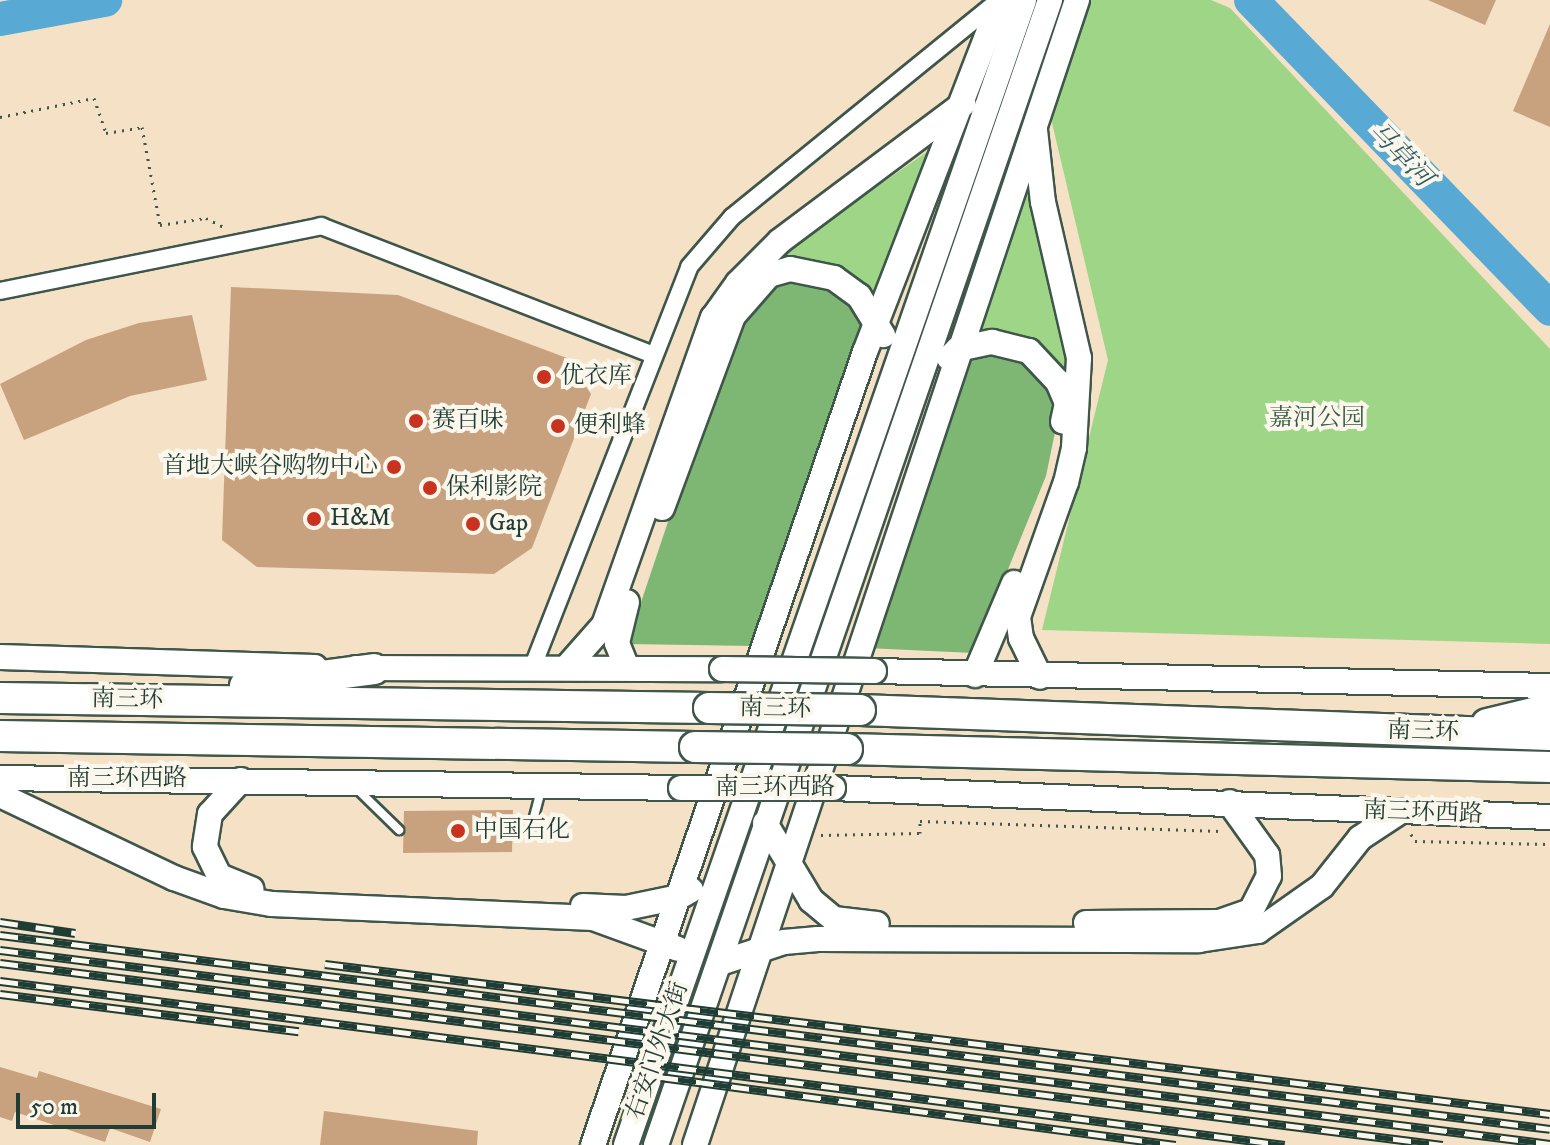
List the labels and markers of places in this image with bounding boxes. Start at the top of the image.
place label: 优衣库 [560,363,632,391]
marker: 优衣库 [535,368,553,386]
place label: 赛百味 [432,407,504,435]
marker: 赛百味 [407,412,425,430]
place label: 便利蜂 [574,412,646,440]
marker: 便利蜂 [549,417,567,435]
place label: 首地大峡谷购物中心 [162,453,378,481]
marker: 首地大峡谷购物中心 [385,458,403,476]
place label: 保利影院 [446,474,542,502]
marker: 保利影院 [421,479,439,497]
place label: H&M [330,505,391,533]
marker: H&M [305,510,323,528]
place label: Gap [489,510,528,538]
marker: Gap [464,515,482,533]
place label: 中国石化 [474,817,570,845]
marker: 中国石化 [449,822,467,840]

